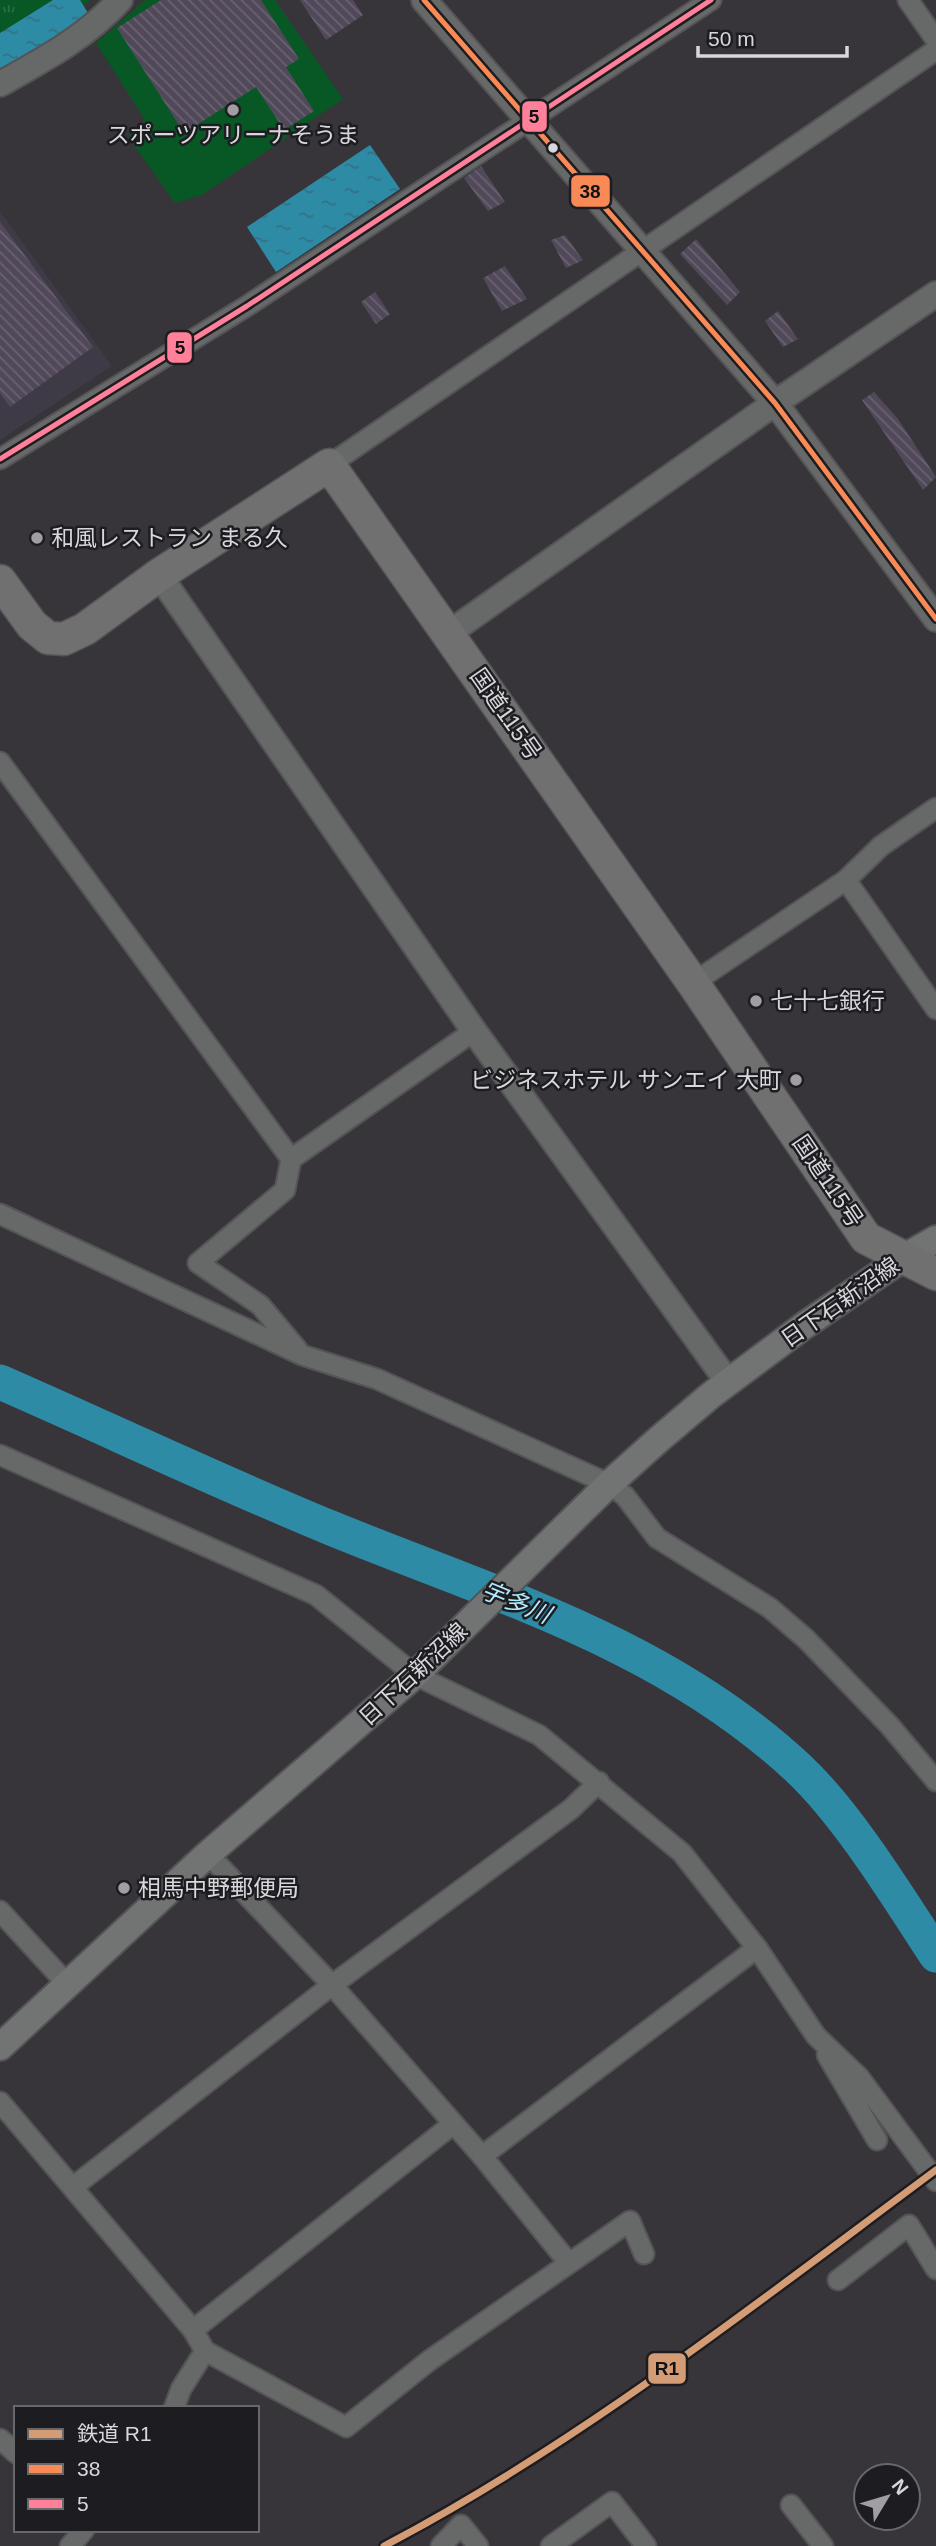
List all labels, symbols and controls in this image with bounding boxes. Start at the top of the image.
scale bar [698,14,847,58]
text: 50 m [708,27,755,50]
line badge: 5 [521,100,548,133]
marker: スポーツアリーナそうま [225,102,241,118]
text: 5 [529,106,540,127]
place label: スポーツアリーナそうま [107,122,359,148]
unlabelled marker [546,141,560,155]
line badge: 38 [570,174,611,208]
text: 38 [579,181,601,202]
line badge: 5 [166,331,193,364]
text: 5 [175,337,186,358]
place label: 和風レストラン まる久 [51,525,287,551]
marker: 和風レストラン まる久 [29,530,45,546]
street label: 国道115号 [465,663,547,765]
place label: 七十七銀行 [770,988,885,1014]
marker: 七十七銀行 [748,993,764,1009]
place label: ビジネスホテル サンエイ 大町 [470,1067,782,1093]
marker: ビジネスホテル サンエイ 大町 [788,1072,804,1088]
street label: 国道115号 [788,1130,868,1232]
street label: 日下石新沼線 [776,1252,904,1352]
water label: 宇多川 [478,1576,557,1629]
street label: 日下石新沼線 [354,1617,472,1731]
place label: 相馬中野郵便局 [138,1875,299,1901]
marker: 相馬中野郵便局 [116,1880,132,1896]
line badge: R1 [647,2352,687,2385]
text: R1 [655,2358,680,2379]
legend [14,2406,259,2532]
text: 鉄道 R1 [77,2422,152,2445]
text: 38 [77,2457,100,2480]
north arrow [852,2462,922,2532]
text: N [888,2475,913,2499]
text: 5 [77,2492,89,2515]

